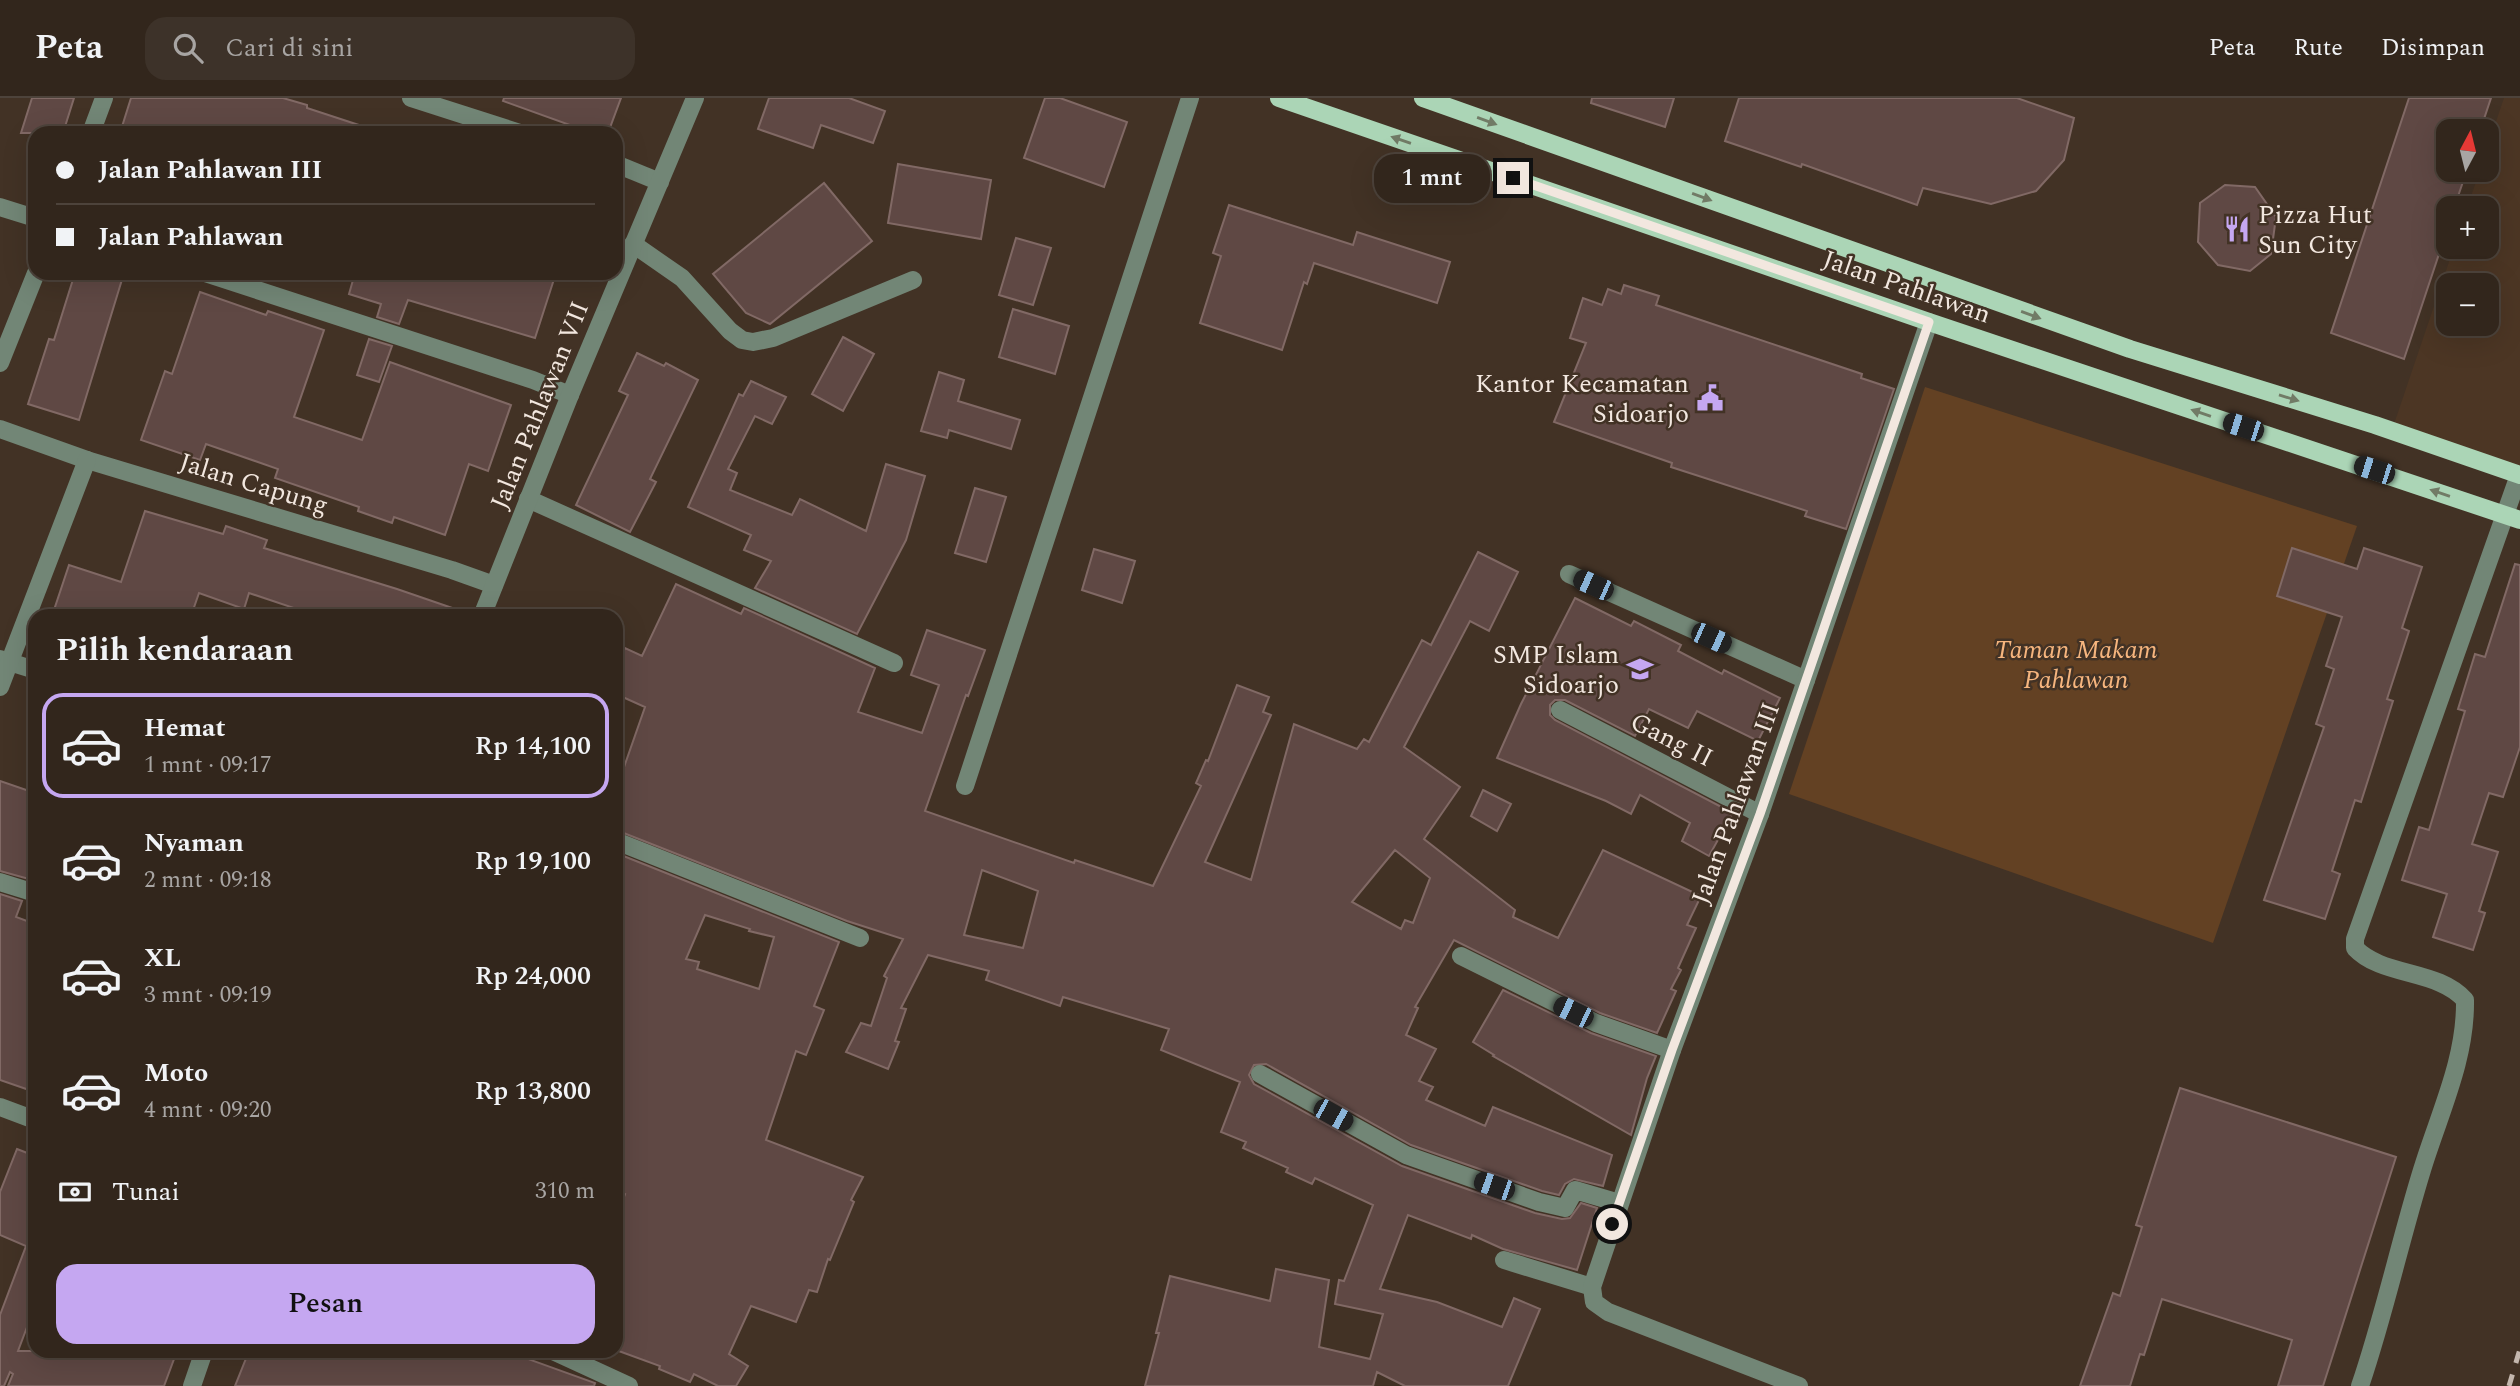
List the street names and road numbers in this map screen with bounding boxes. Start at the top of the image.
street label: Jalan Pahlawan [1817,239,1996,334]
street label: Jalan Pahlawan VII [480,295,600,516]
street label: Jalan Capung [174,442,333,526]
street label: Jalan Pahlawan III [1681,697,1791,910]
street label: Gang II [1623,702,1720,778]

